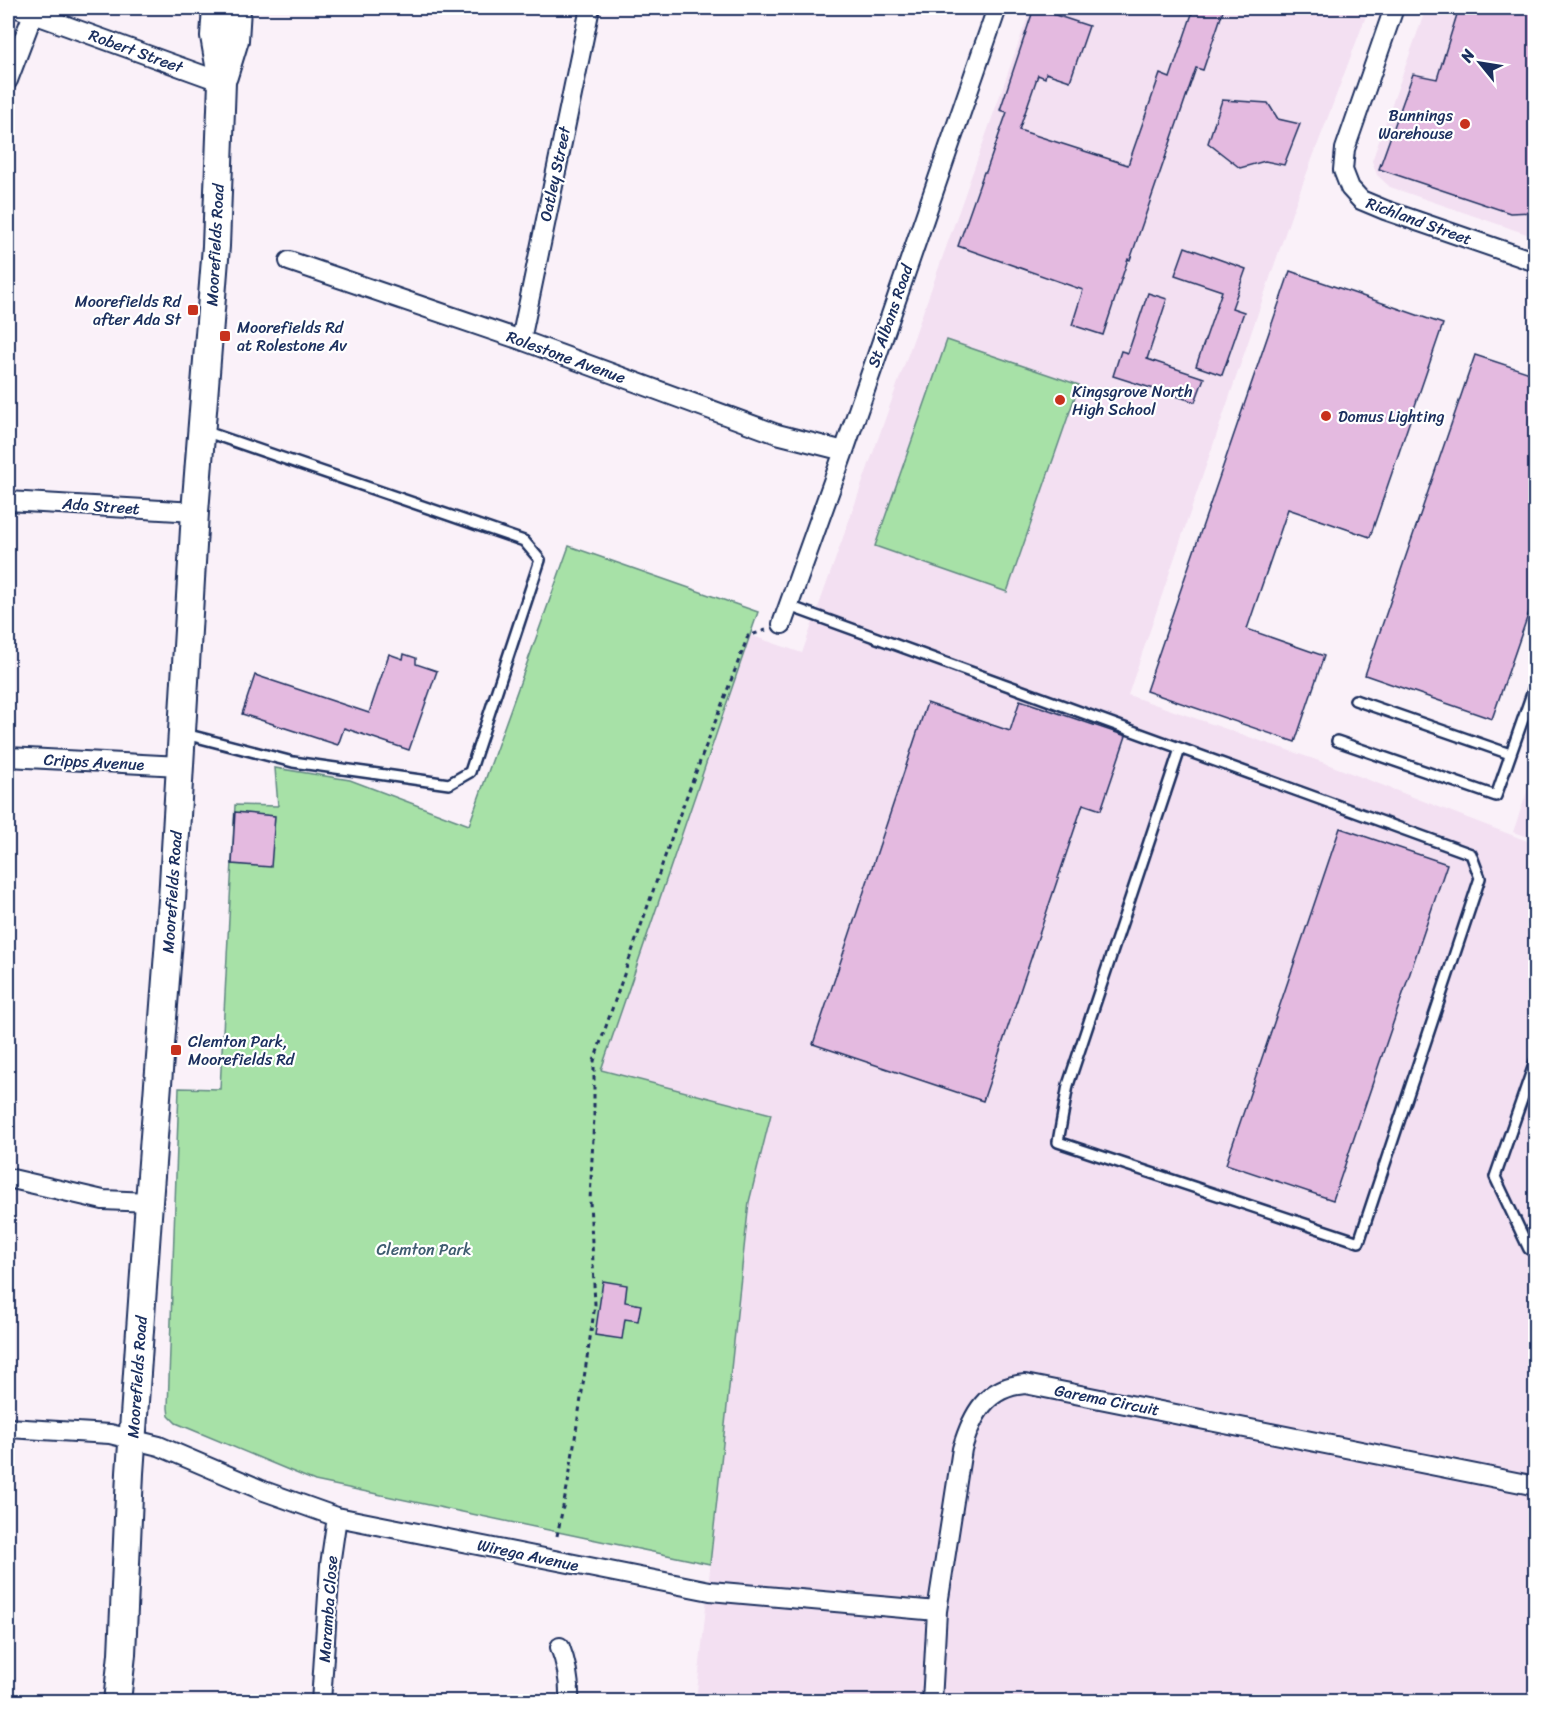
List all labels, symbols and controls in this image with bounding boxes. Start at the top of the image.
street label: Robert Street [85,21,188,82]
north arrow [1450,33,1510,93]
text: N [1452,43,1483,69]
place label: Bunnings Warehouse [1378,101,1454,148]
marker: Bunnings Warehouse [1458,117,1472,131]
street label: Oatley Street [531,123,579,224]
street label: Moorefields Road [197,182,233,307]
street label: Richland Street [1362,188,1476,254]
street label: St Albans Road [859,259,922,371]
place label: Moorefields Rd after Ada St [75,287,183,334]
marker: Moorefields Rd after Ada St [186,303,200,317]
place label: Moorefields Rd at Rolestone Av [237,313,347,360]
street label: Rolestone Avenue [502,322,630,392]
marker: Moorefields Rd at Rolestone Av [218,329,232,343]
place label: Kingsgrove North High School [1072,377,1193,424]
marker: Kingsgrove North High School [1053,393,1067,407]
place label: Domus Lighting [1338,402,1445,431]
marker: Domus Lighting [1319,409,1333,423]
street label: Ada Street [60,489,141,523]
street label: Cripps Avenue [43,745,145,779]
street label: Moorefields Road [153,828,191,954]
place label: Clemton Park, Moorefields Rd [188,1027,296,1074]
marker: Clemton Park, Moorefields Rd [169,1043,183,1057]
park label: Clemton Park [376,1235,472,1264]
street label: Moorefields Road [118,1313,156,1439]
street label: Garema Circuit [1052,1376,1162,1424]
street label: Wirega Avenue [475,1530,582,1580]
street label: Maramba Close [310,1555,346,1663]

